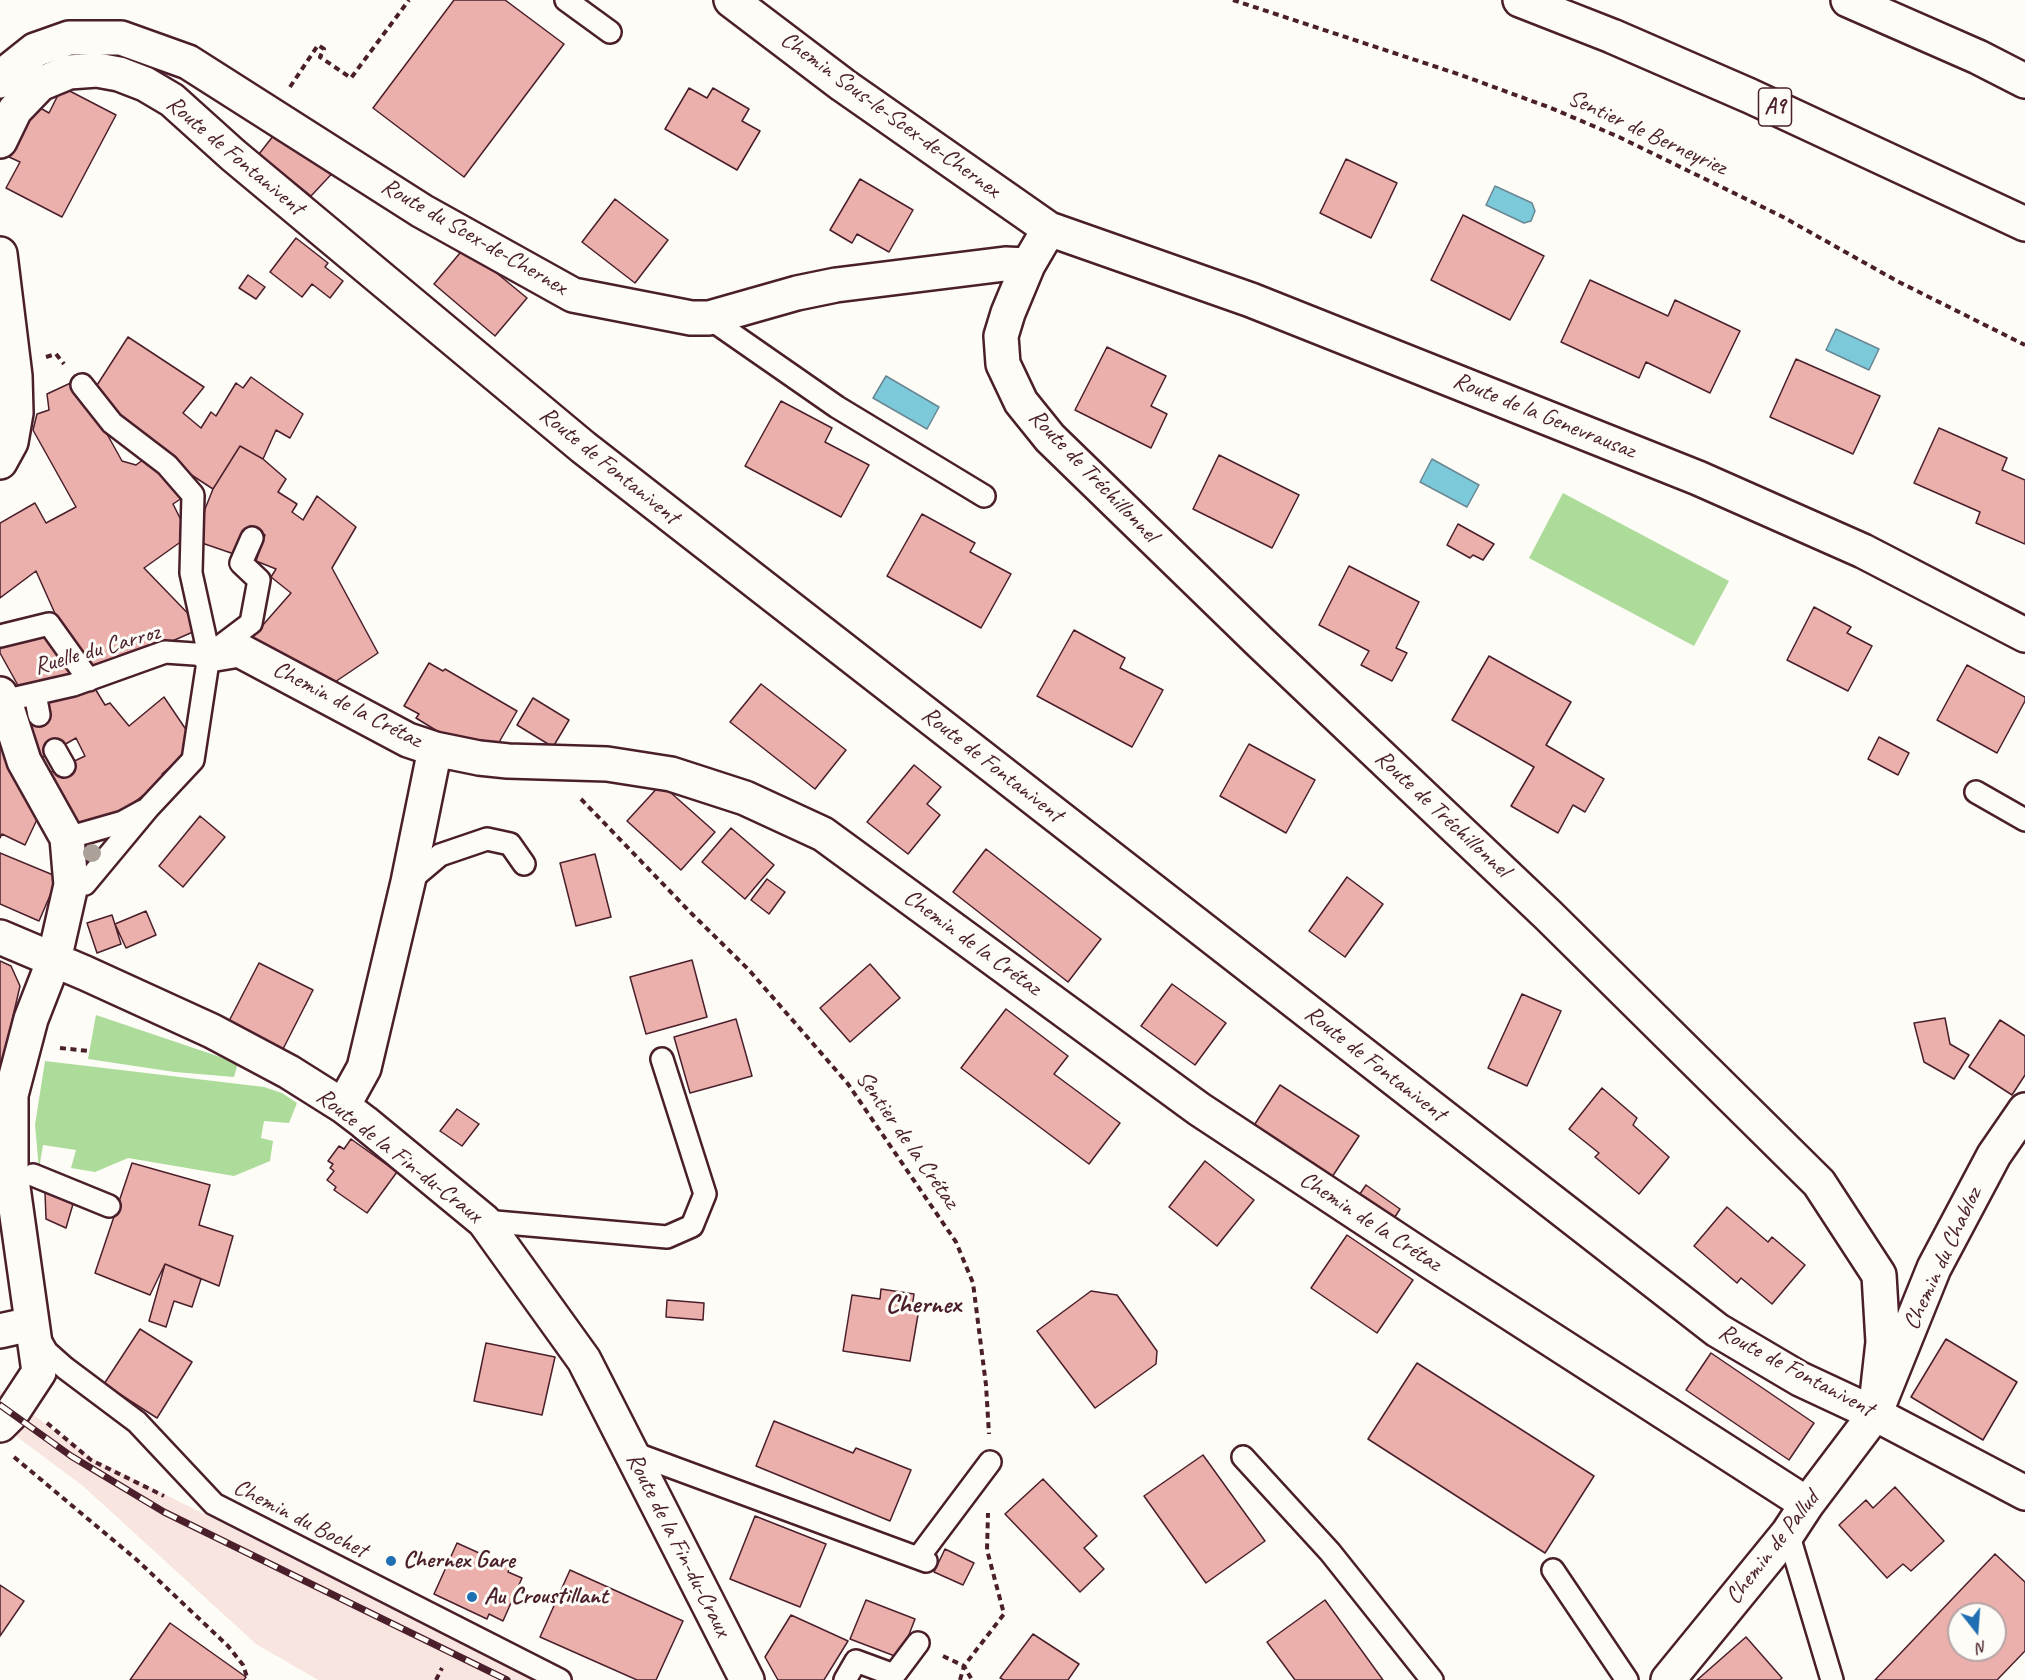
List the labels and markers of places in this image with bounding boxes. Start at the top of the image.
place label: Chernex Gare [403,1547,515,1575]
marker: Chernex Gare [384,1554,398,1568]
place label: Au Croustillant [484,1583,608,1611]
marker: Au Croustillant [465,1590,479,1604]

